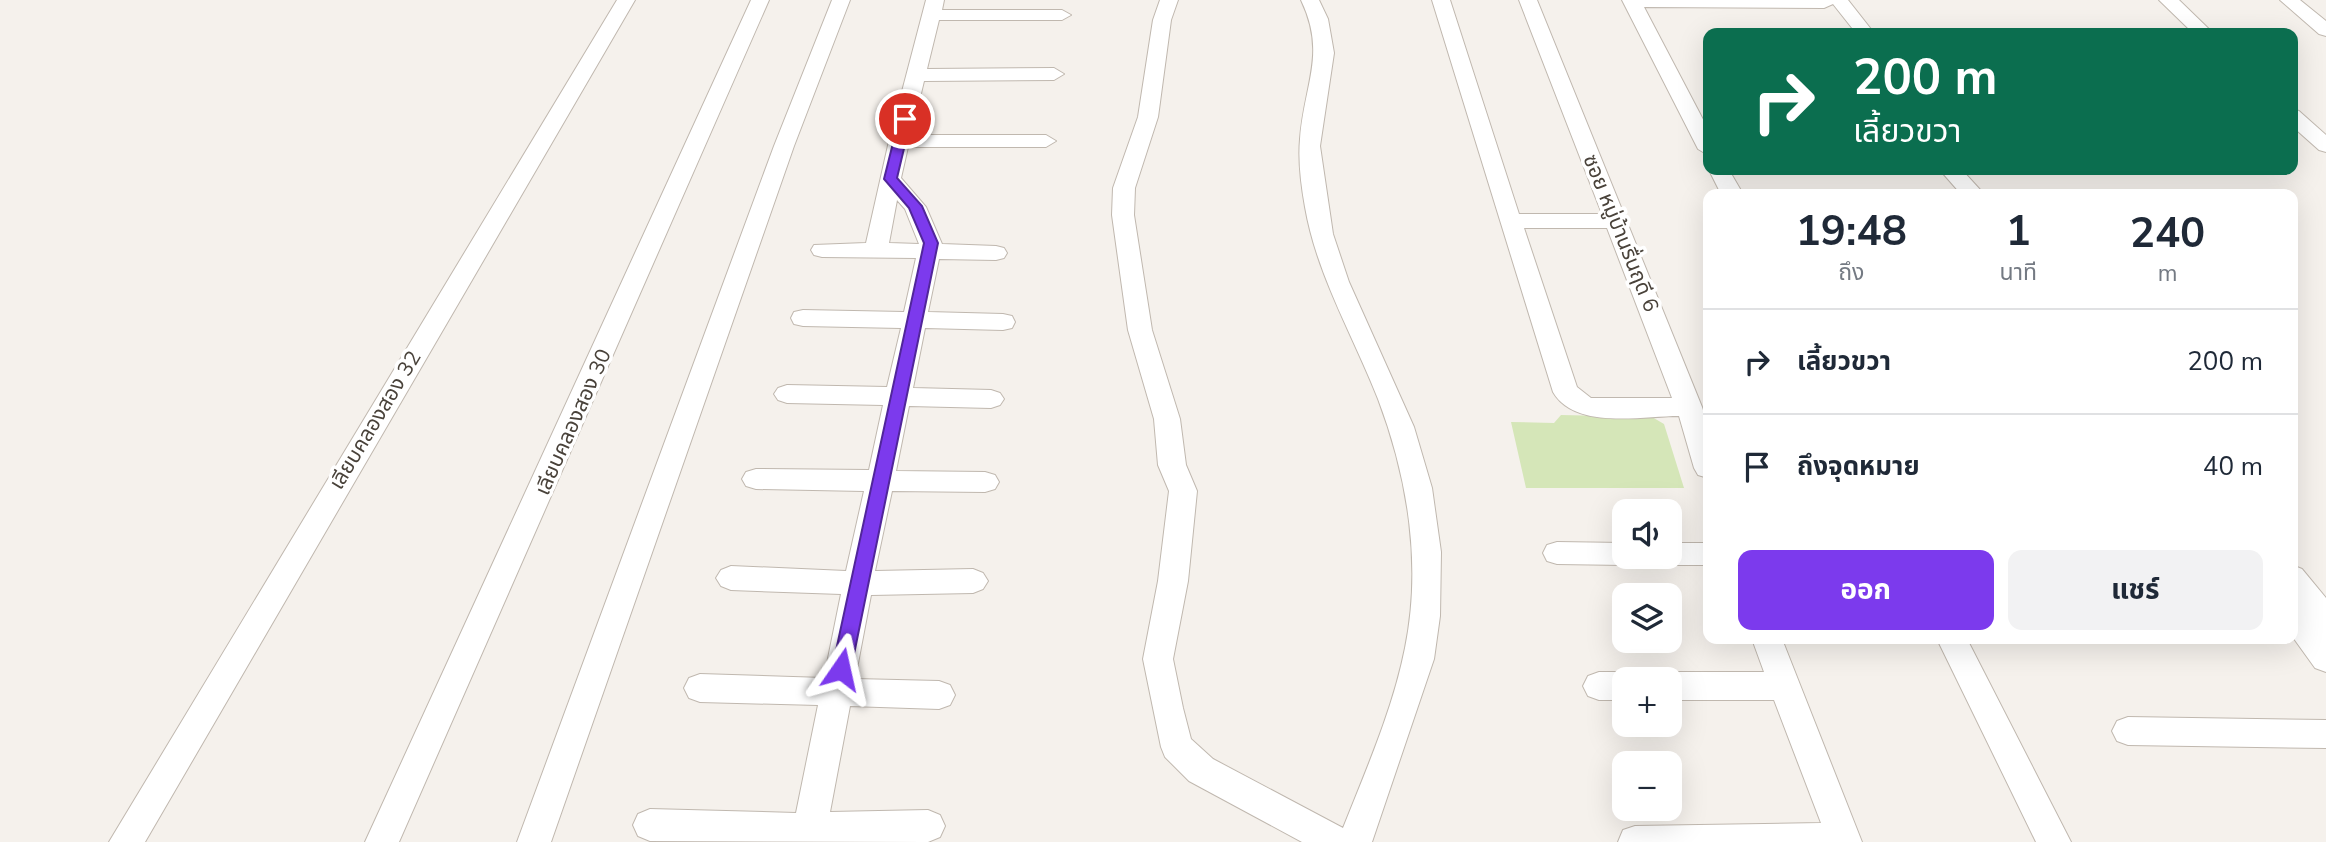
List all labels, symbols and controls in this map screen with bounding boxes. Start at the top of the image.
text: 200 m [1853,44,1997,111]
icon: right [1738,56,1829,147]
pin [875,89,935,149]
icon: arrive [886,100,924,138]
text: เลี้ยวขวา [1853,110,1961,153]
street label: ซอย หมู่บ้านรื่นฤดี 6 [1577,150,1666,316]
text: 19:48 [1796,203,1907,260]
text: 1 [2006,203,2031,260]
text: 240 [2130,205,2205,262]
text: ถึง [1838,257,1864,288]
text: นาที [2000,257,2037,288]
text: m [2158,258,2177,289]
icon: right [1738,343,1776,381]
street label: เลียบคลองสอง 30 [528,344,618,500]
text: เลี้ยวขวา [1797,344,1891,379]
text: 200 m [2187,344,2263,379]
street label: เลียบคลองสอง 32 [322,345,428,495]
icon: arrive [1738,448,1776,486]
text: ถึงจุดหมาย [1797,449,1920,484]
text: 40 m [2203,449,2263,484]
map controls [1612,499,1682,821]
button: sound [1612,499,1682,569]
button: ออก [1738,550,1994,630]
button: แชร์ [2008,550,2263,630]
button: layers [1612,583,1682,653]
position arrow [804,632,878,706]
button: + [1612,667,1682,737]
button: − [1612,751,1682,821]

